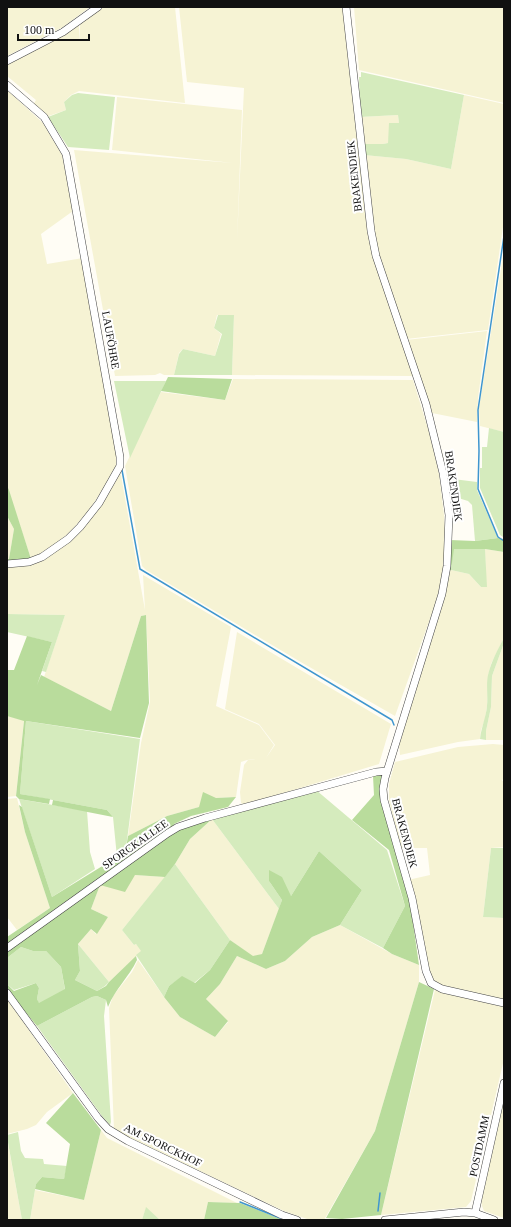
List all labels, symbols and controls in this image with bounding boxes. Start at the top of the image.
scale bar [18,16,89,42]
text: 100 m [24,23,55,37]
street label: BRAKENDIEK [344,140,364,212]
street label: LAUFÖHRE [100,310,122,370]
street label: BRAKENDIEK [443,450,465,522]
street label: BRAKENDIEK [390,797,420,869]
street label: SPORCKALLEE [100,817,170,871]
street label: POSTDAMM [467,1114,491,1178]
street label: AM SPORCKHOF [122,1121,204,1169]

